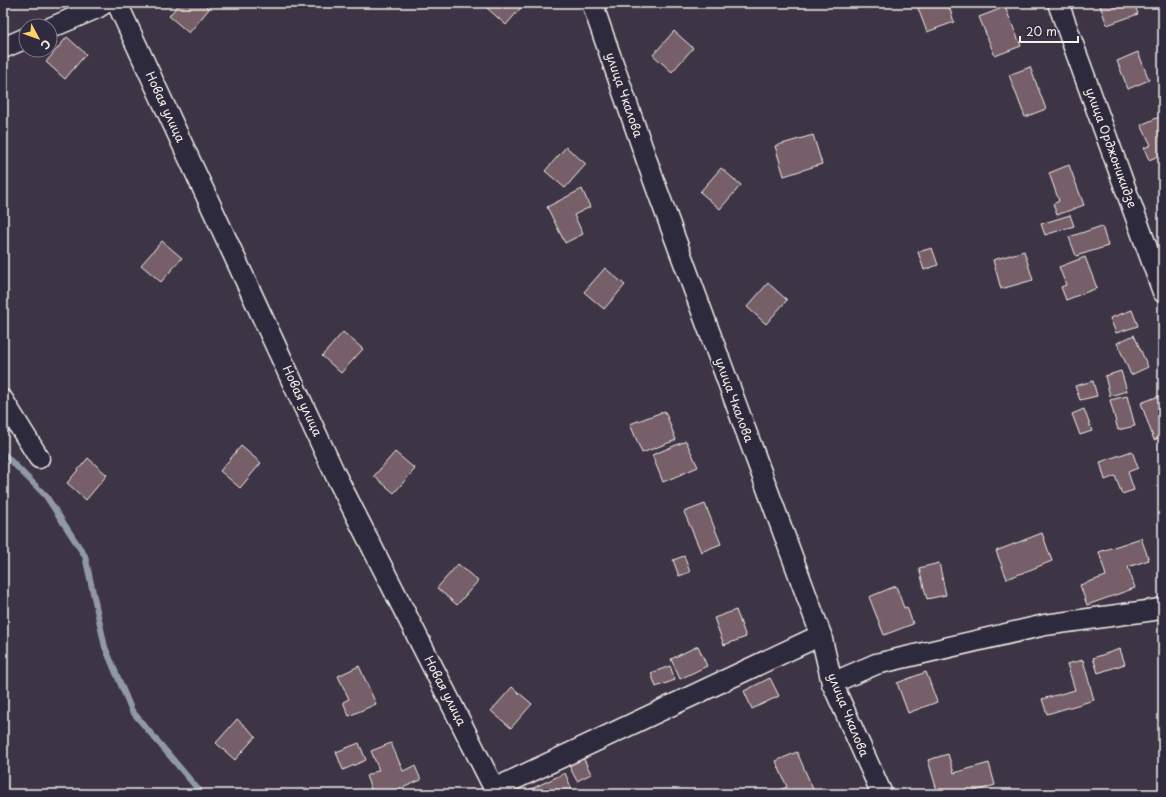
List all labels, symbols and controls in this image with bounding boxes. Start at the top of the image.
north arrow [18,18,58,58]
scale bar [1020,18,1078,44]
text: 20 m [1026,22,1057,40]
text: С [37,36,55,54]
street label: улица Чкалова [602,50,648,140]
street label: Новая улица [142,68,190,145]
street label: улица Орджоникидзе [1082,85,1142,211]
street label: улица Чкалова [711,355,759,445]
street label: Новая улица [279,362,327,439]
street label: Новая улица [421,652,471,729]
street label: улица Чкалова [824,670,874,760]

